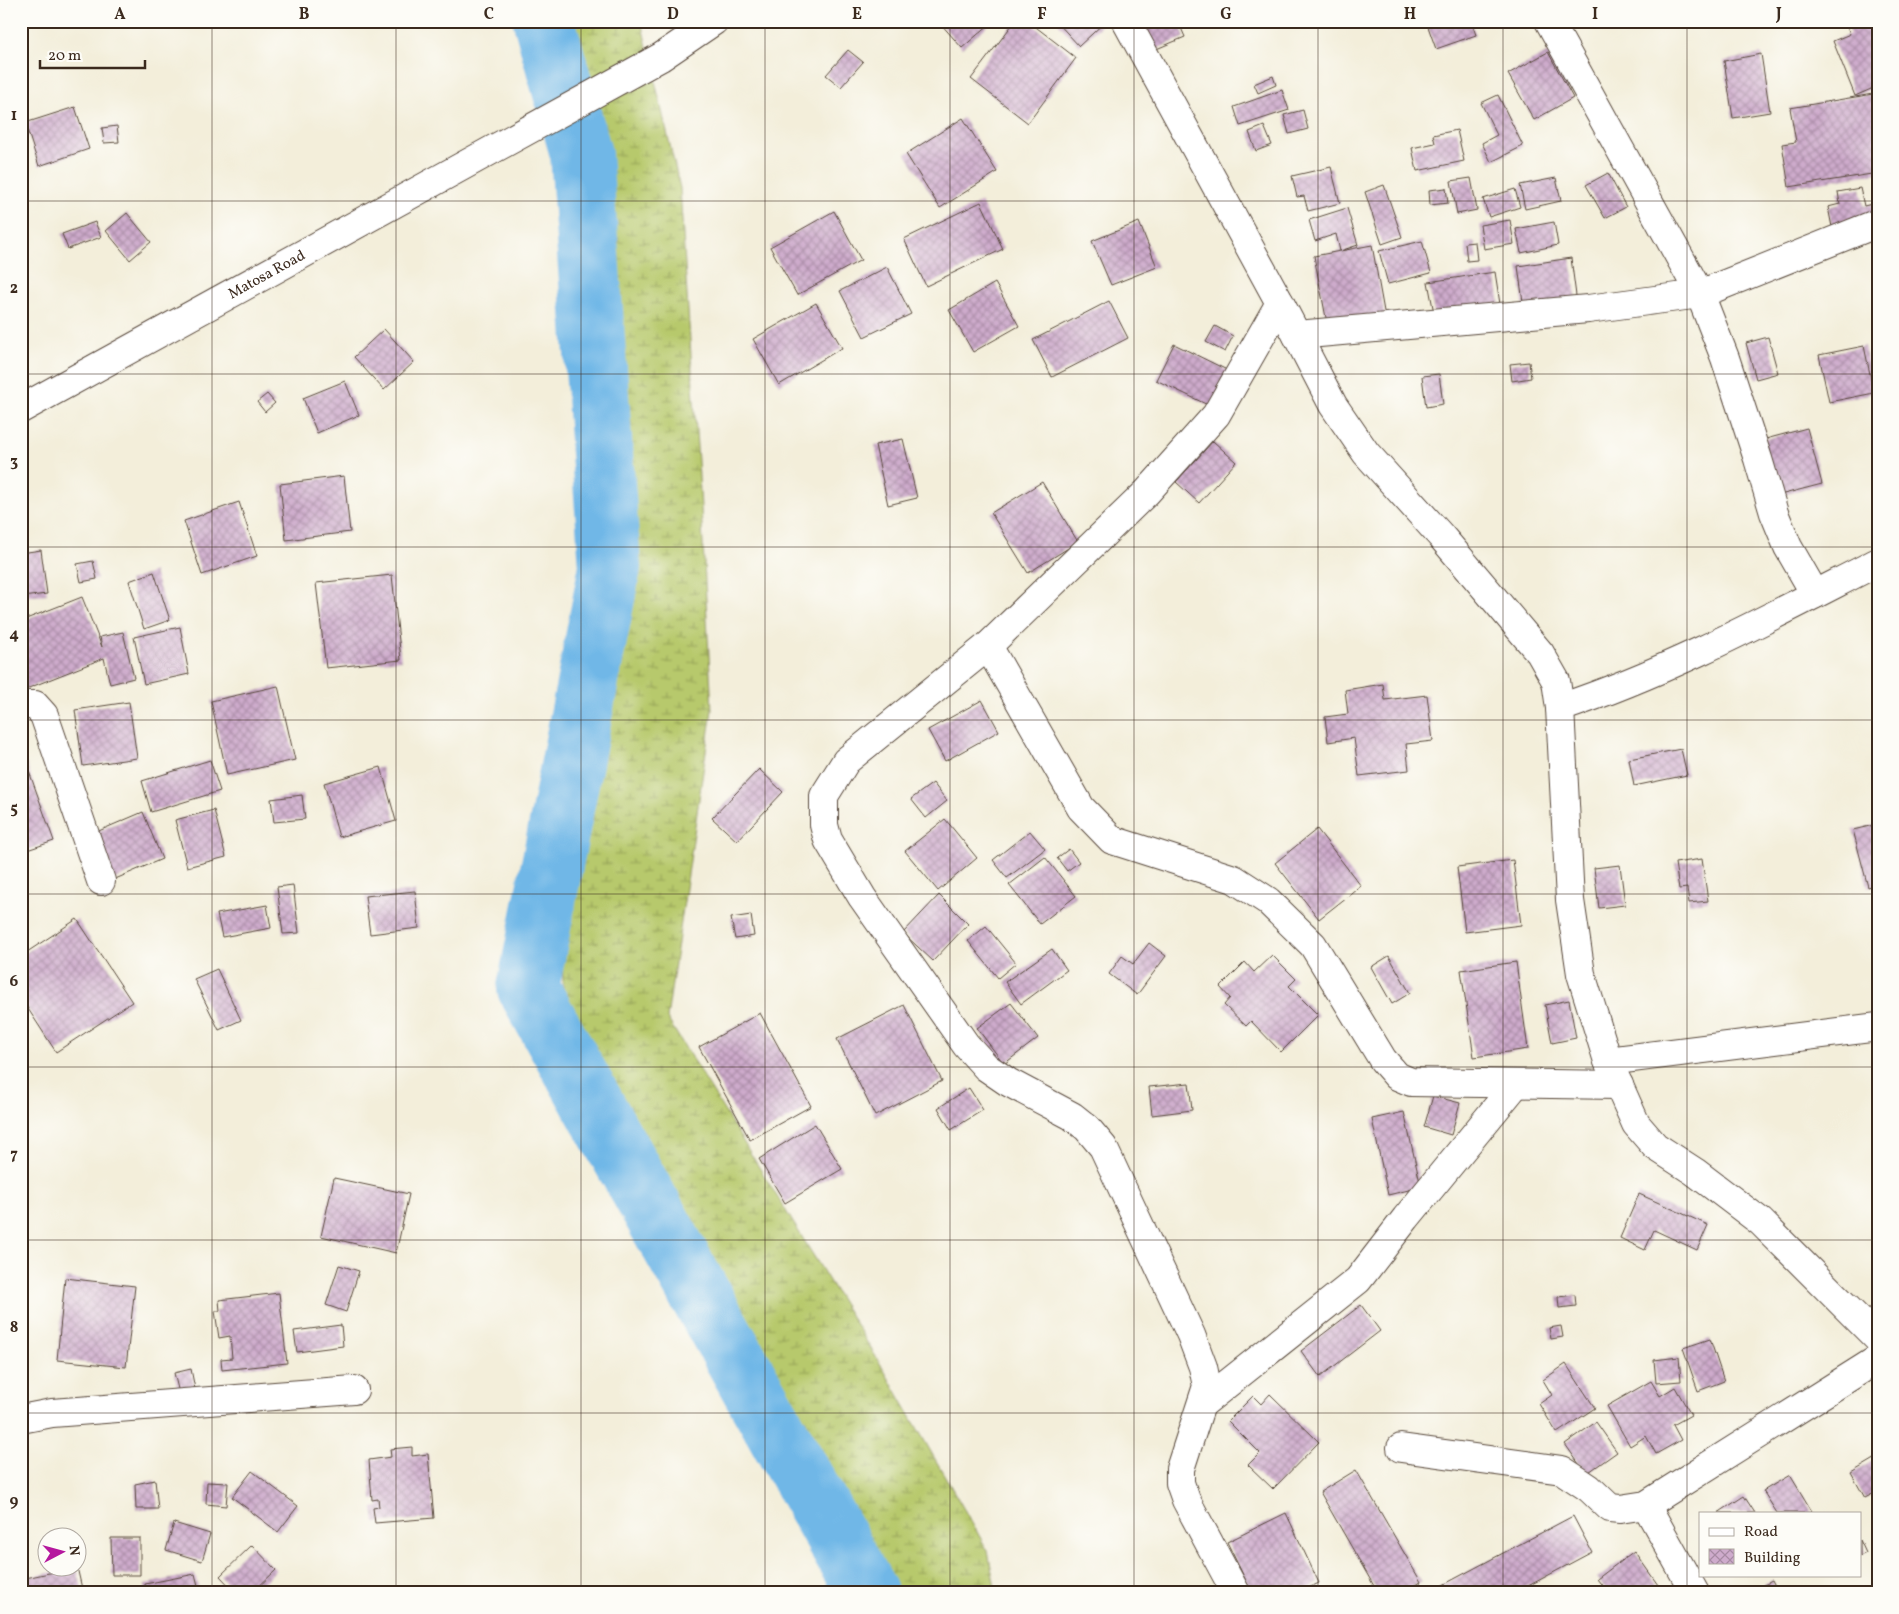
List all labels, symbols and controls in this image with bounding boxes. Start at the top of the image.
text: A [114,4,126,26]
text: B [299,4,310,26]
text: C [484,4,494,26]
text: D [667,4,679,26]
text: E [852,4,862,26]
text: F [1037,4,1047,26]
text: G [1220,4,1232,26]
text: H [1404,4,1416,26]
text: I [1592,4,1598,26]
text: J [1775,4,1782,26]
scale bar [40,38,145,70]
text: 20 m [48,46,81,67]
text: 1 [11,105,17,127]
street label: Matosa Road [225,246,309,305]
text: 2 [10,278,18,300]
text: 3 [10,451,18,473]
text: 4 [9,624,19,646]
text: 5 [10,798,18,820]
text: 6 [10,971,19,993]
text: 7 [10,1144,18,1166]
text: 8 [10,1317,18,1339]
text: 9 [10,1491,19,1513]
legend [1699,1512,1862,1576]
text: Road [1744,1522,1778,1543]
north arrow [38,1526,88,1576]
text: N [63,1545,83,1557]
text: Building [1744,1548,1801,1569]

